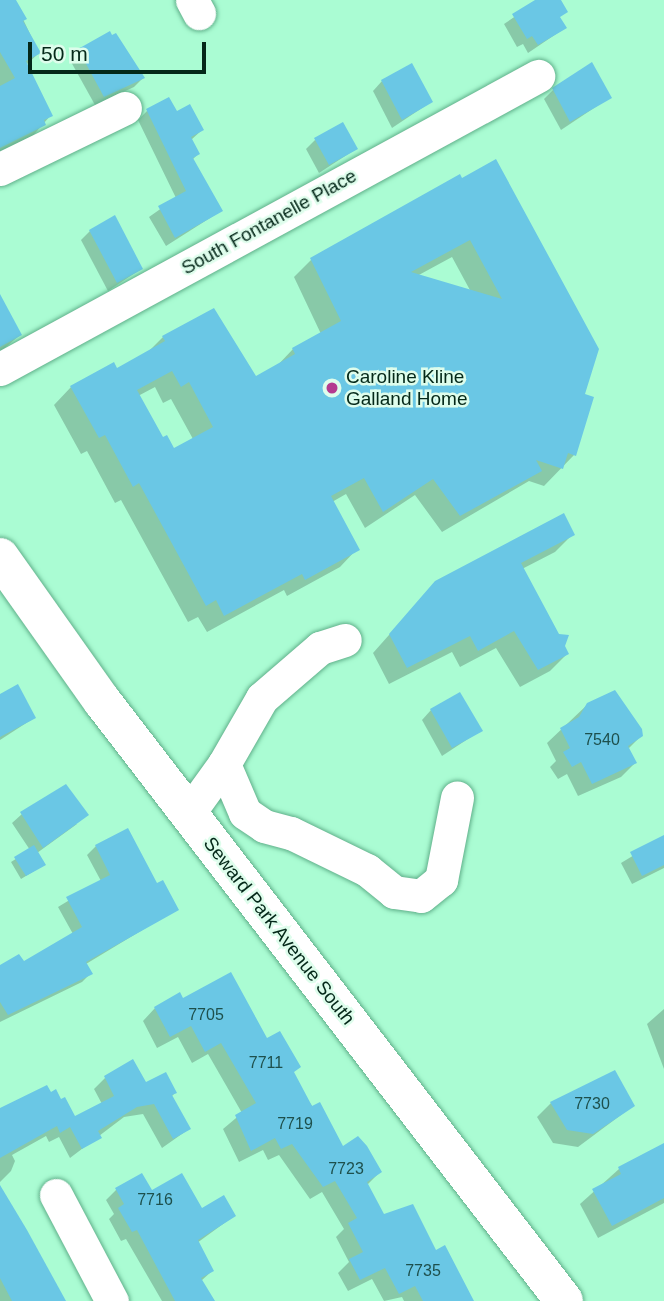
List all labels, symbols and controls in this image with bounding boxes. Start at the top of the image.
scale bar [32,28,210,72]
text: 50 m [41,42,88,65]
street label: South Fontanelle Place [178,164,360,280]
place label: Caroline Kline Galland Home [346,366,467,410]
marker: Caroline Kline Galland Home [324,380,340,396]
house number: 7540 [584,730,620,750]
street label: Seward Park Avenue South [198,832,360,1030]
house number: 7705 [188,1005,224,1025]
house number: 7711 [249,1053,283,1073]
house number: 7730 [574,1094,610,1114]
house number: 7719 [277,1114,313,1134]
house number: 7723 [328,1159,364,1179]
house number: 7716 [137,1190,173,1210]
house number: 7735 [405,1261,441,1281]

